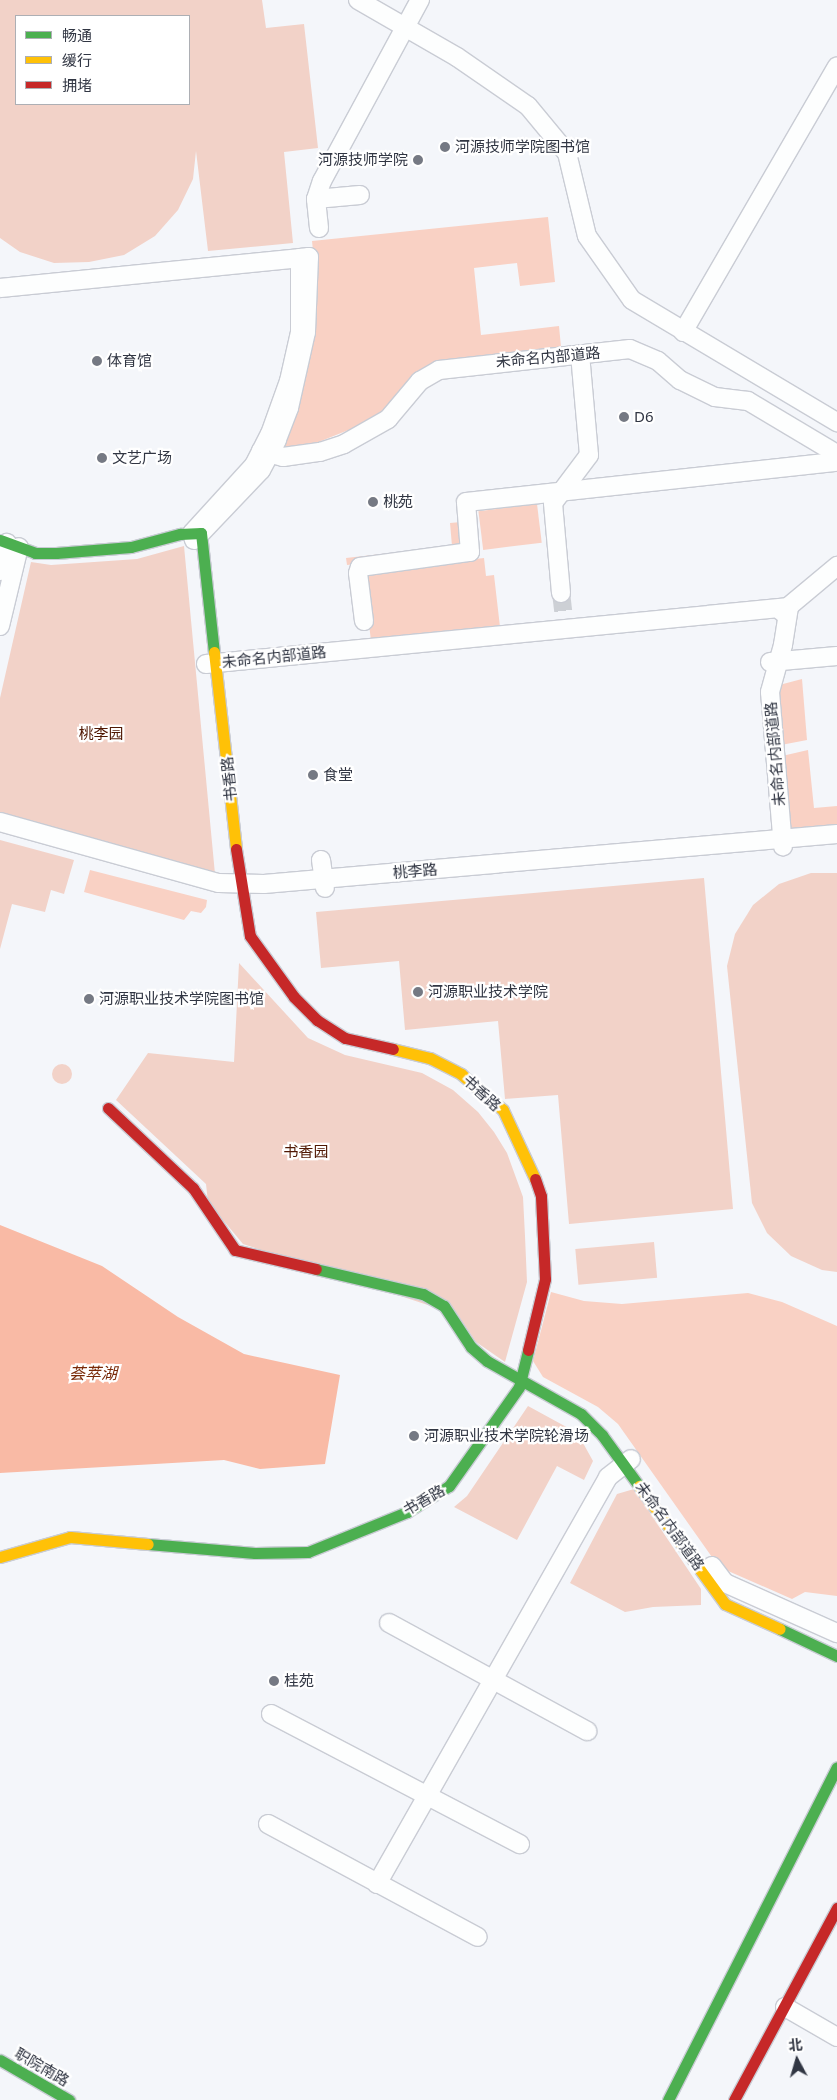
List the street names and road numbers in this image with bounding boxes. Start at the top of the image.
street label: 未命名内部道路 [495,343,601,371]
street label: 未命名内部道路 [221,643,327,671]
street label: 未命名内部道路 [761,701,789,807]
street label: 书香路 [218,756,240,802]
street label: 桃李路 [392,860,438,882]
street label: 书香路 [459,1071,505,1115]
street label: 未命名内部道路 [632,1478,708,1574]
street label: 书香路 [400,1481,448,1519]
street label: 职院南路 [12,2044,72,2090]

